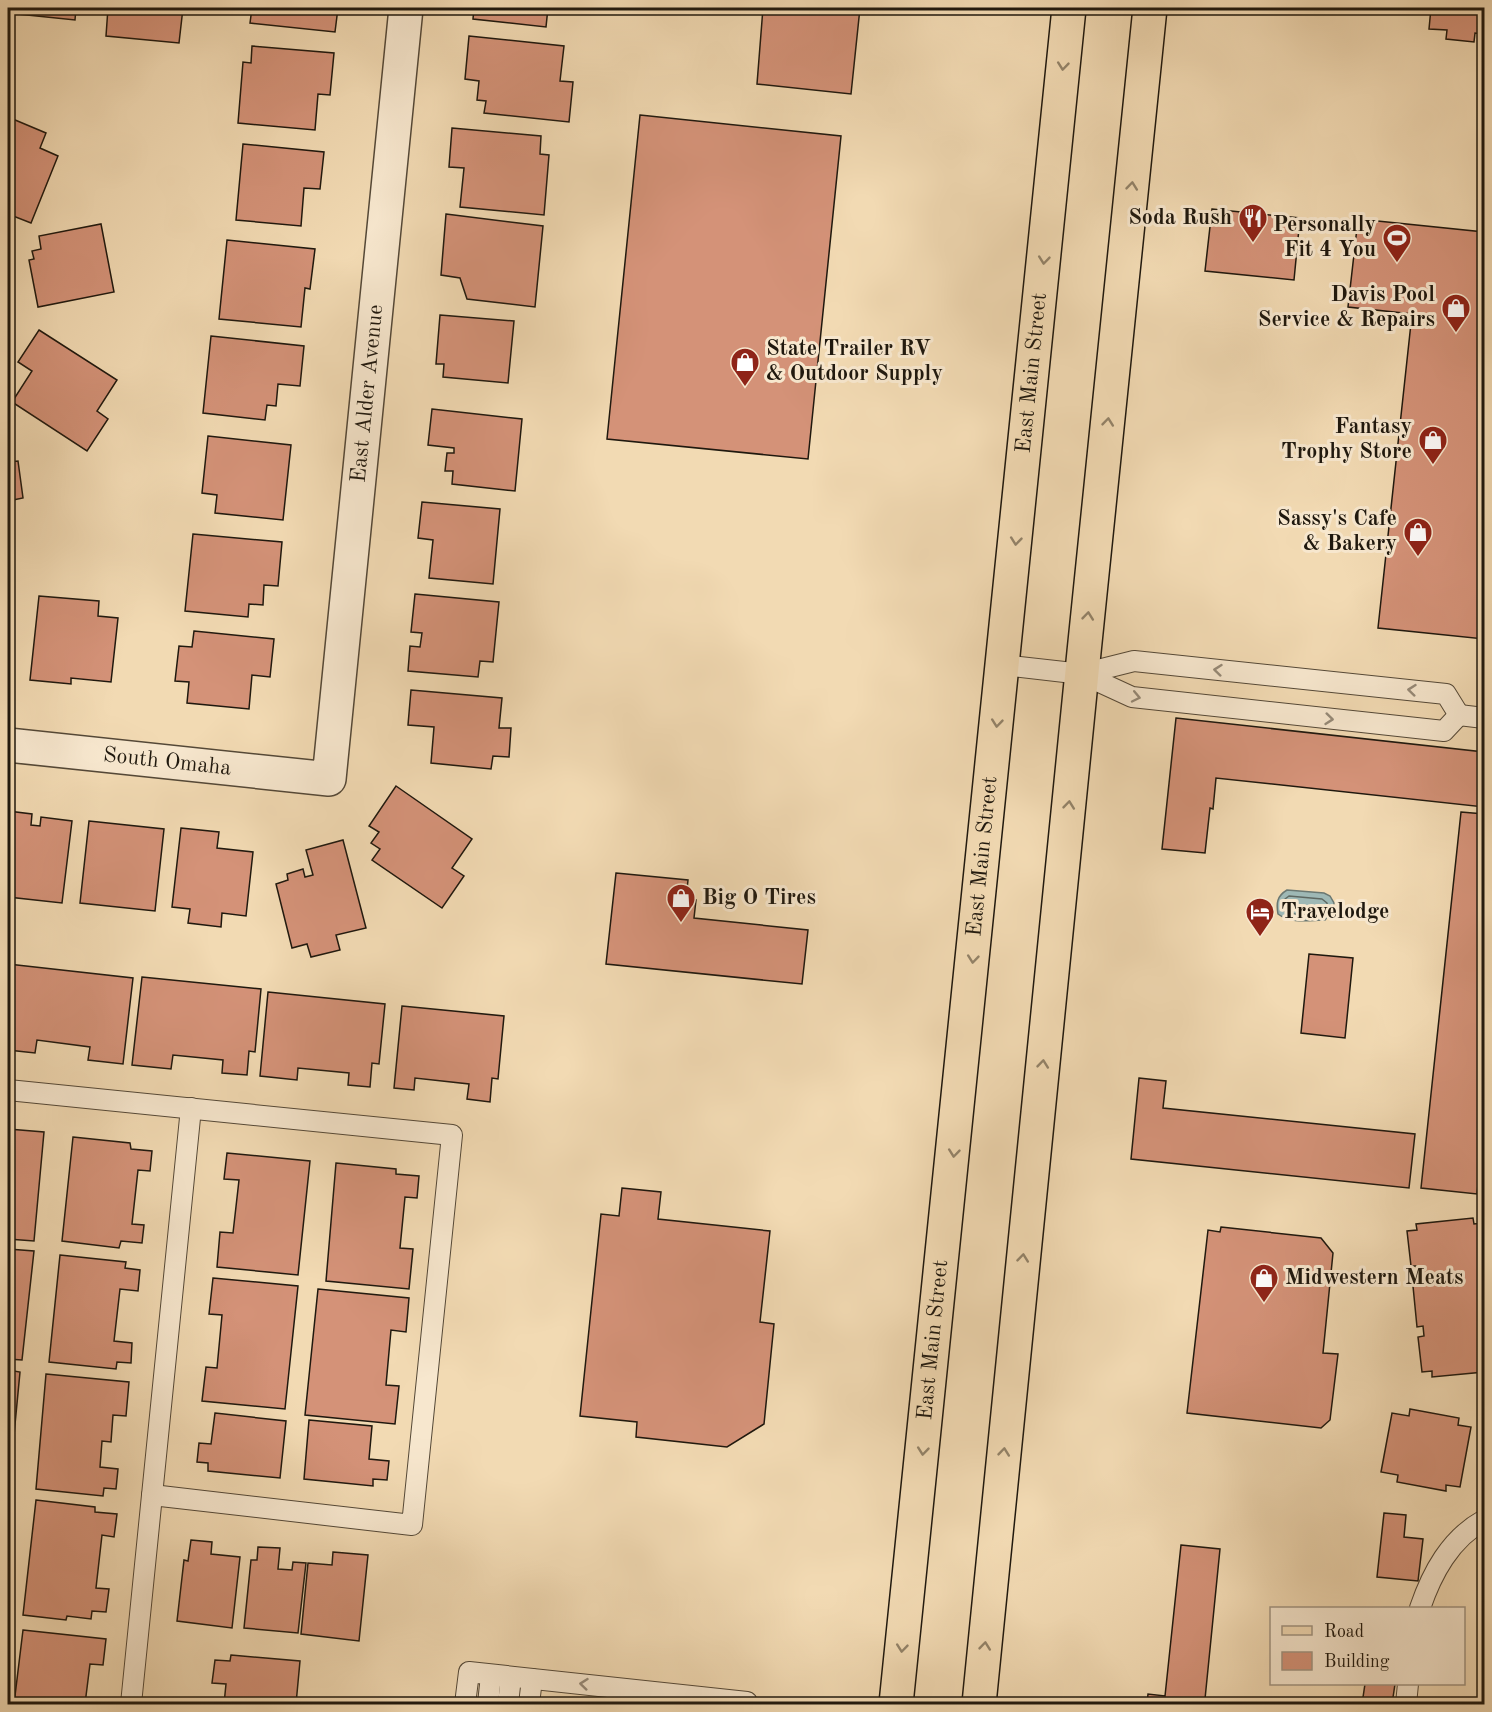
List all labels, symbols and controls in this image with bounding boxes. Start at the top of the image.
one-way arrow [1057,61,1070,70]
one-way arrow [1125,182,1138,191]
restaurant icon: Soda Rush [1237,202,1269,244]
place label: Soda Rush [1128,207,1232,229]
place label: Personally Fit 4 You [1273,214,1376,261]
sports icon: Personally Fit 4 You [1381,222,1413,264]
one-way arrow [1038,255,1051,264]
place label: Davis Pool Service & Repairs [1258,284,1435,331]
street label: East Main Street [1013,292,1051,454]
shop icon: Davis Pool Service & Repairs [1440,292,1472,334]
street label: East Alder Avenue [348,304,387,484]
place label: State Trailer RV & Outdoor Supply [766,338,943,385]
shop icon: State Trailer RV & Outdoor Supply [729,346,761,388]
place label: Fantasy Trophy Store [1281,416,1412,463]
one-way arrow [1101,417,1113,426]
shop icon: Fantasy Trophy Store [1417,424,1449,466]
place label: Sassy's Cafe & Bakery [1277,508,1397,555]
shop icon: Sassy's Cafe & Bakery [1402,516,1434,558]
one-way arrow [1010,536,1023,546]
one-way arrow [1081,611,1093,620]
one-way arrow [1214,664,1223,677]
one-way arrow [1408,685,1417,697]
one-way arrow [1130,689,1140,702]
one-way arrow [1325,712,1334,725]
one-way arrow [991,719,1004,728]
street label: South Omaha [102,744,232,780]
street label: East Main Street [963,775,1002,938]
one-way arrow [1062,800,1075,810]
shop icon: Big O Tires [665,882,697,924]
place label: Big O Tires [702,887,816,909]
hotel icon: Travelodge [1244,896,1276,938]
place label: Travelodge [1281,901,1390,923]
one-way arrow [967,954,980,963]
one-way arrow [1036,1060,1049,1069]
one-way arrow [948,1148,961,1157]
one-way arrow [1016,1254,1029,1263]
street label: East Main Street [914,1259,952,1421]
shop icon: Midwestern Meats [1248,1262,1280,1304]
place label: Midwestern Meats [1285,1267,1464,1289]
one-way arrow [917,1447,930,1456]
one-way arrow [997,1448,1010,1457]
legend [1270,1607,1465,1685]
text: Road [1324,1623,1364,1641]
one-way arrow [978,1642,991,1651]
one-way arrow [896,1643,909,1652]
text: Building [1324,1653,1390,1671]
one-way arrow [580,1679,589,1691]

